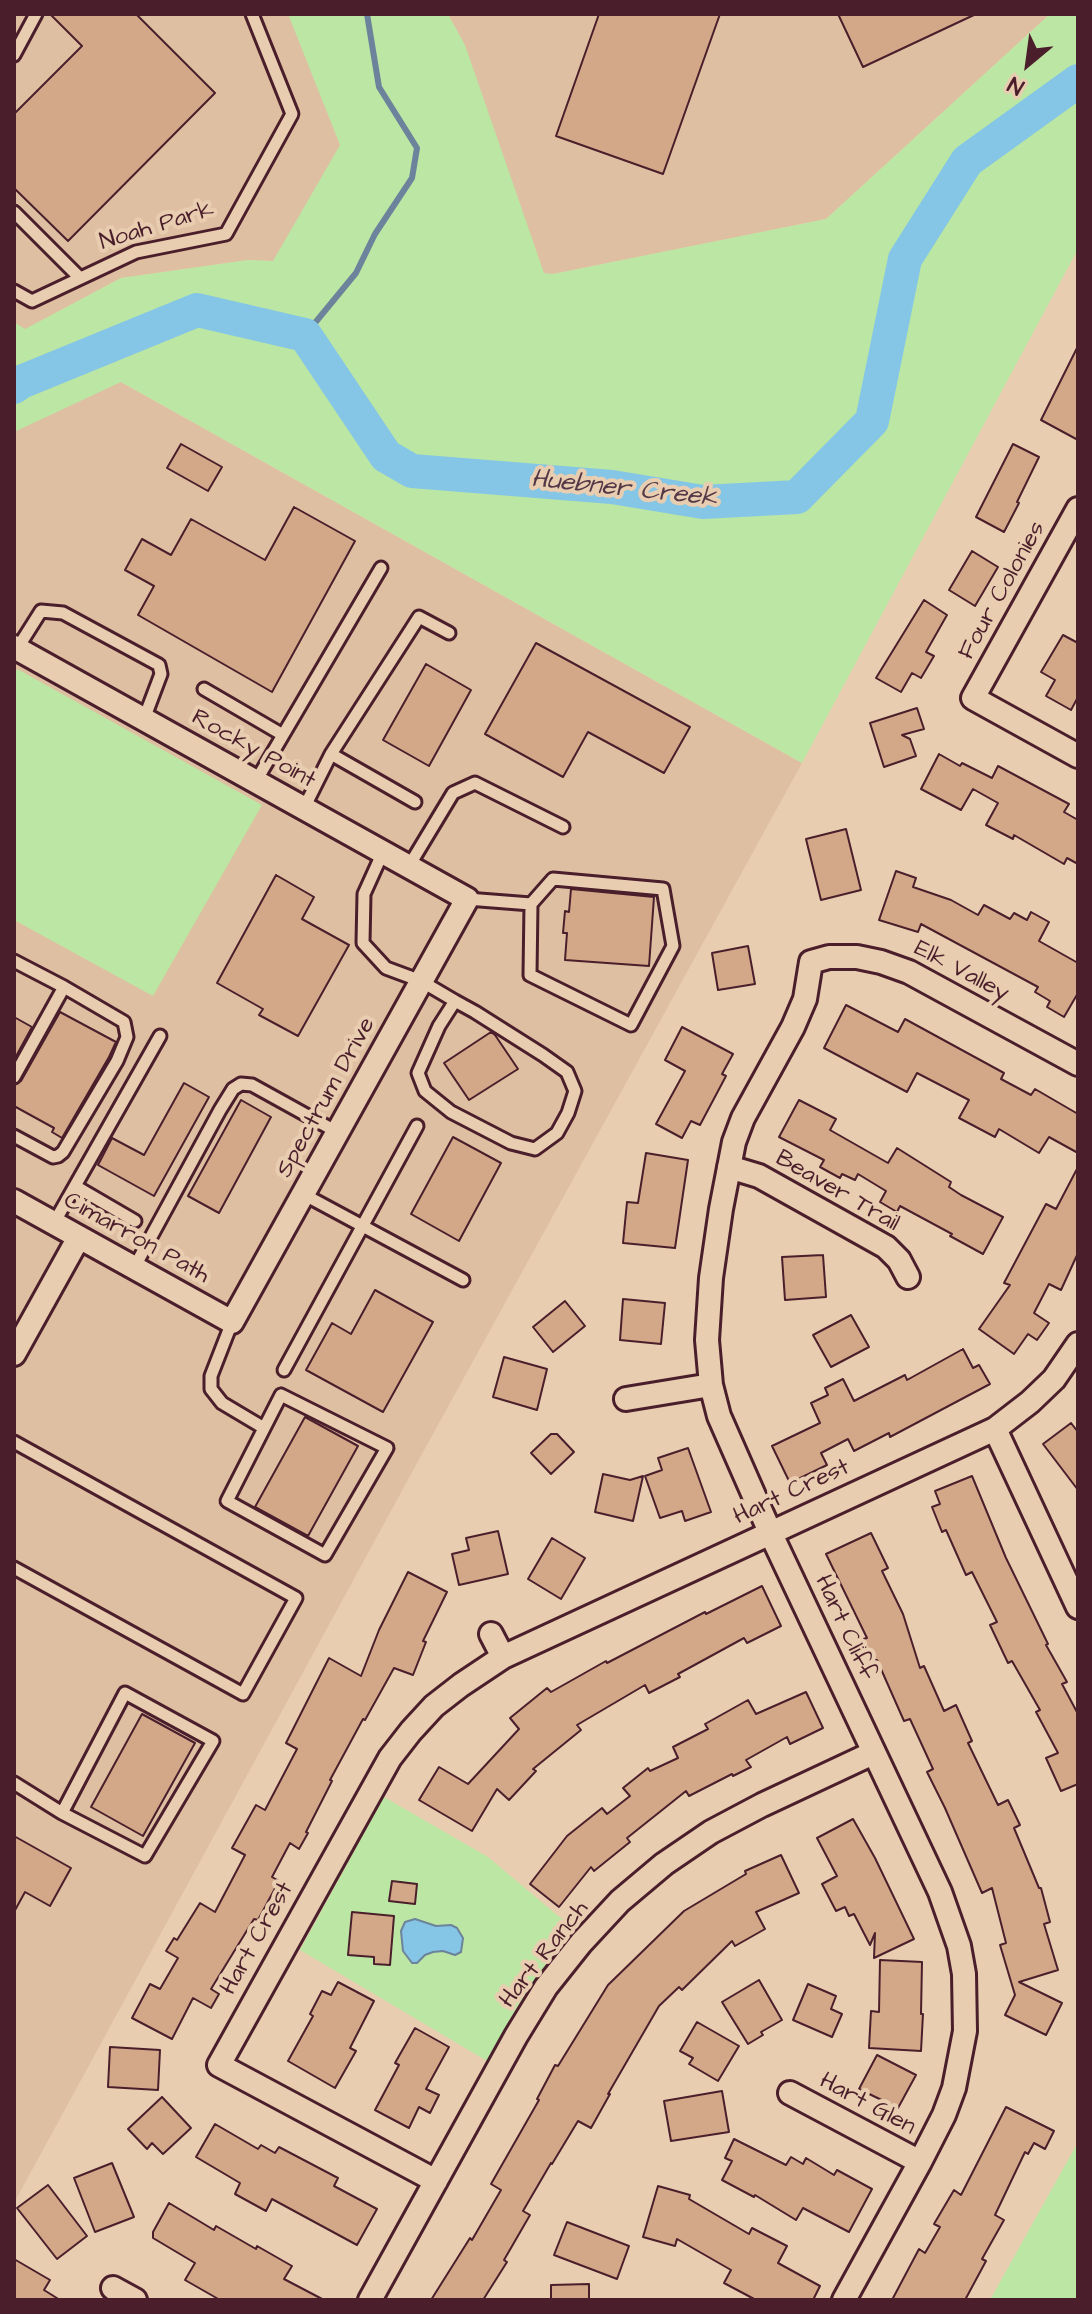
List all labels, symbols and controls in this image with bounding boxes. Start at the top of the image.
north arrow [988,24,1068,104]
text: N [1003,69,1030,102]
street label: Noah Park [96,196,218,258]
water label: Huebner Creek [530,465,718,515]
street label: Four Colonies [953,517,1053,665]
street label: Rocky Point [186,704,320,796]
street label: Elk Valley [909,935,1013,1009]
street label: Spectrum Drive [271,1013,383,1183]
street label: Beaver Trail [770,1145,904,1239]
street label: Cimarron Path [58,1187,214,1291]
street label: Hart Crest [730,1454,854,1532]
street label: Hart Cliff [807,1571,881,1685]
street label: Hart Crest [215,1878,301,2000]
street label: Hart Ranch [494,1896,596,2014]
street label: Hart Glen [814,2068,920,2142]

